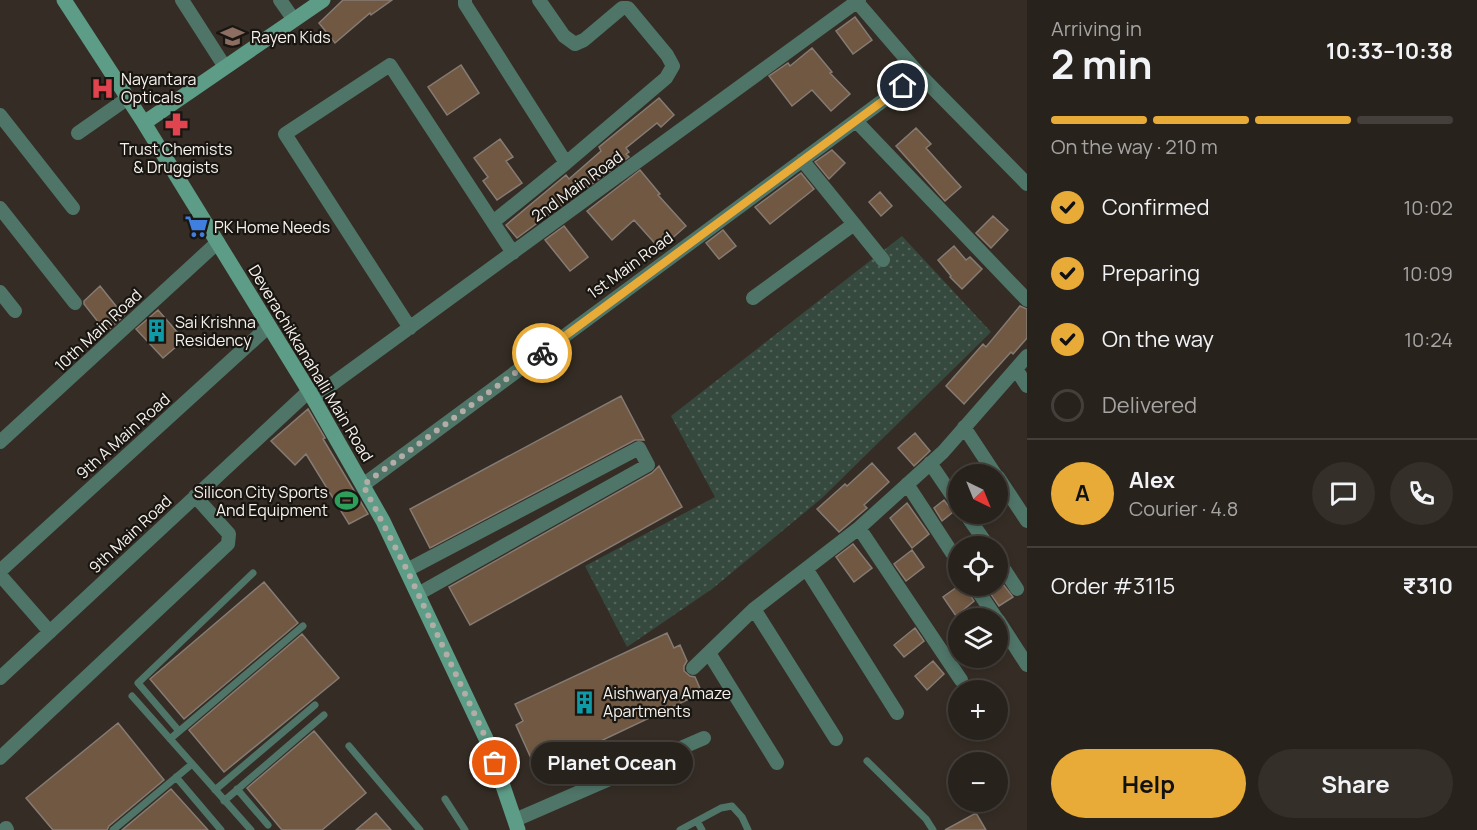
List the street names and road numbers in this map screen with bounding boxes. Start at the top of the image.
street label: 2nd Main Road [527,145,627,227]
street label: 1st Main Road [583,226,677,304]
street label: Deverachikkanahalli Main Road [243,260,379,466]
street label: 10th Main Road [50,284,146,376]
street label: 9th A Main Road [71,388,175,484]
street label: 9th Main Road [84,490,176,578]

